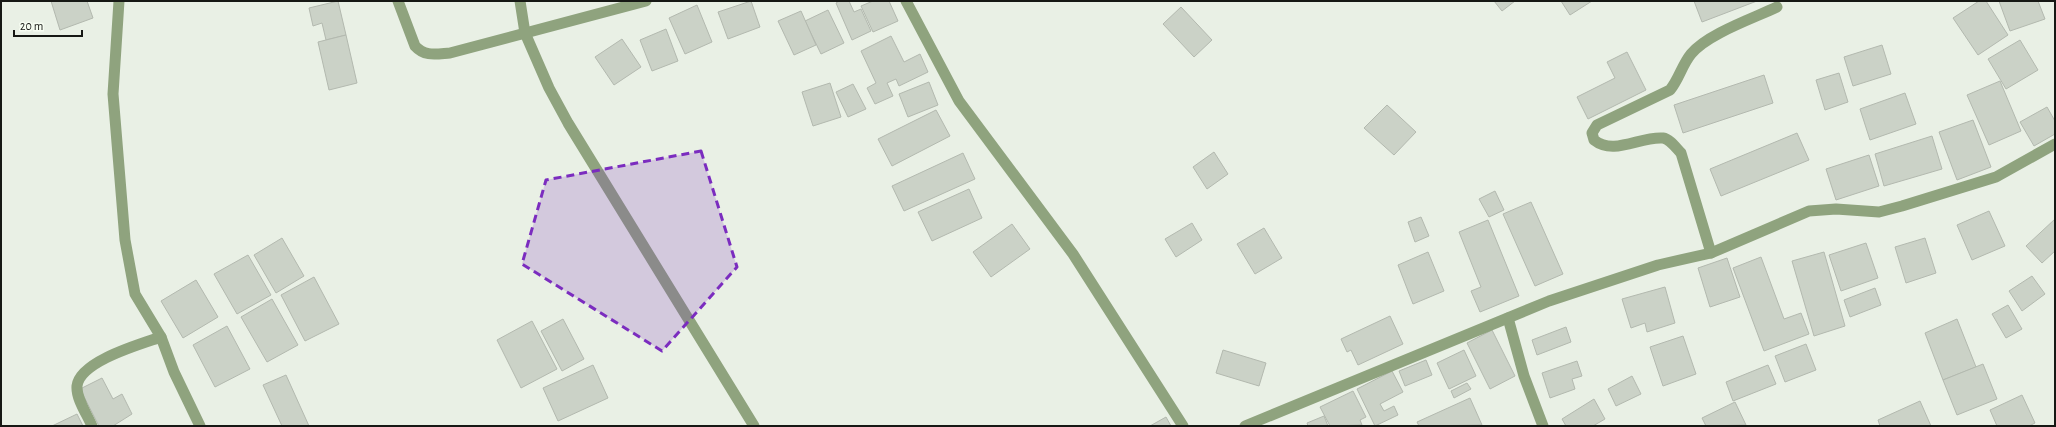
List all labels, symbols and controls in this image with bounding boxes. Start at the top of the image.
scale bar [14,12,82,38]
text: 20 m [20,20,43,32]

